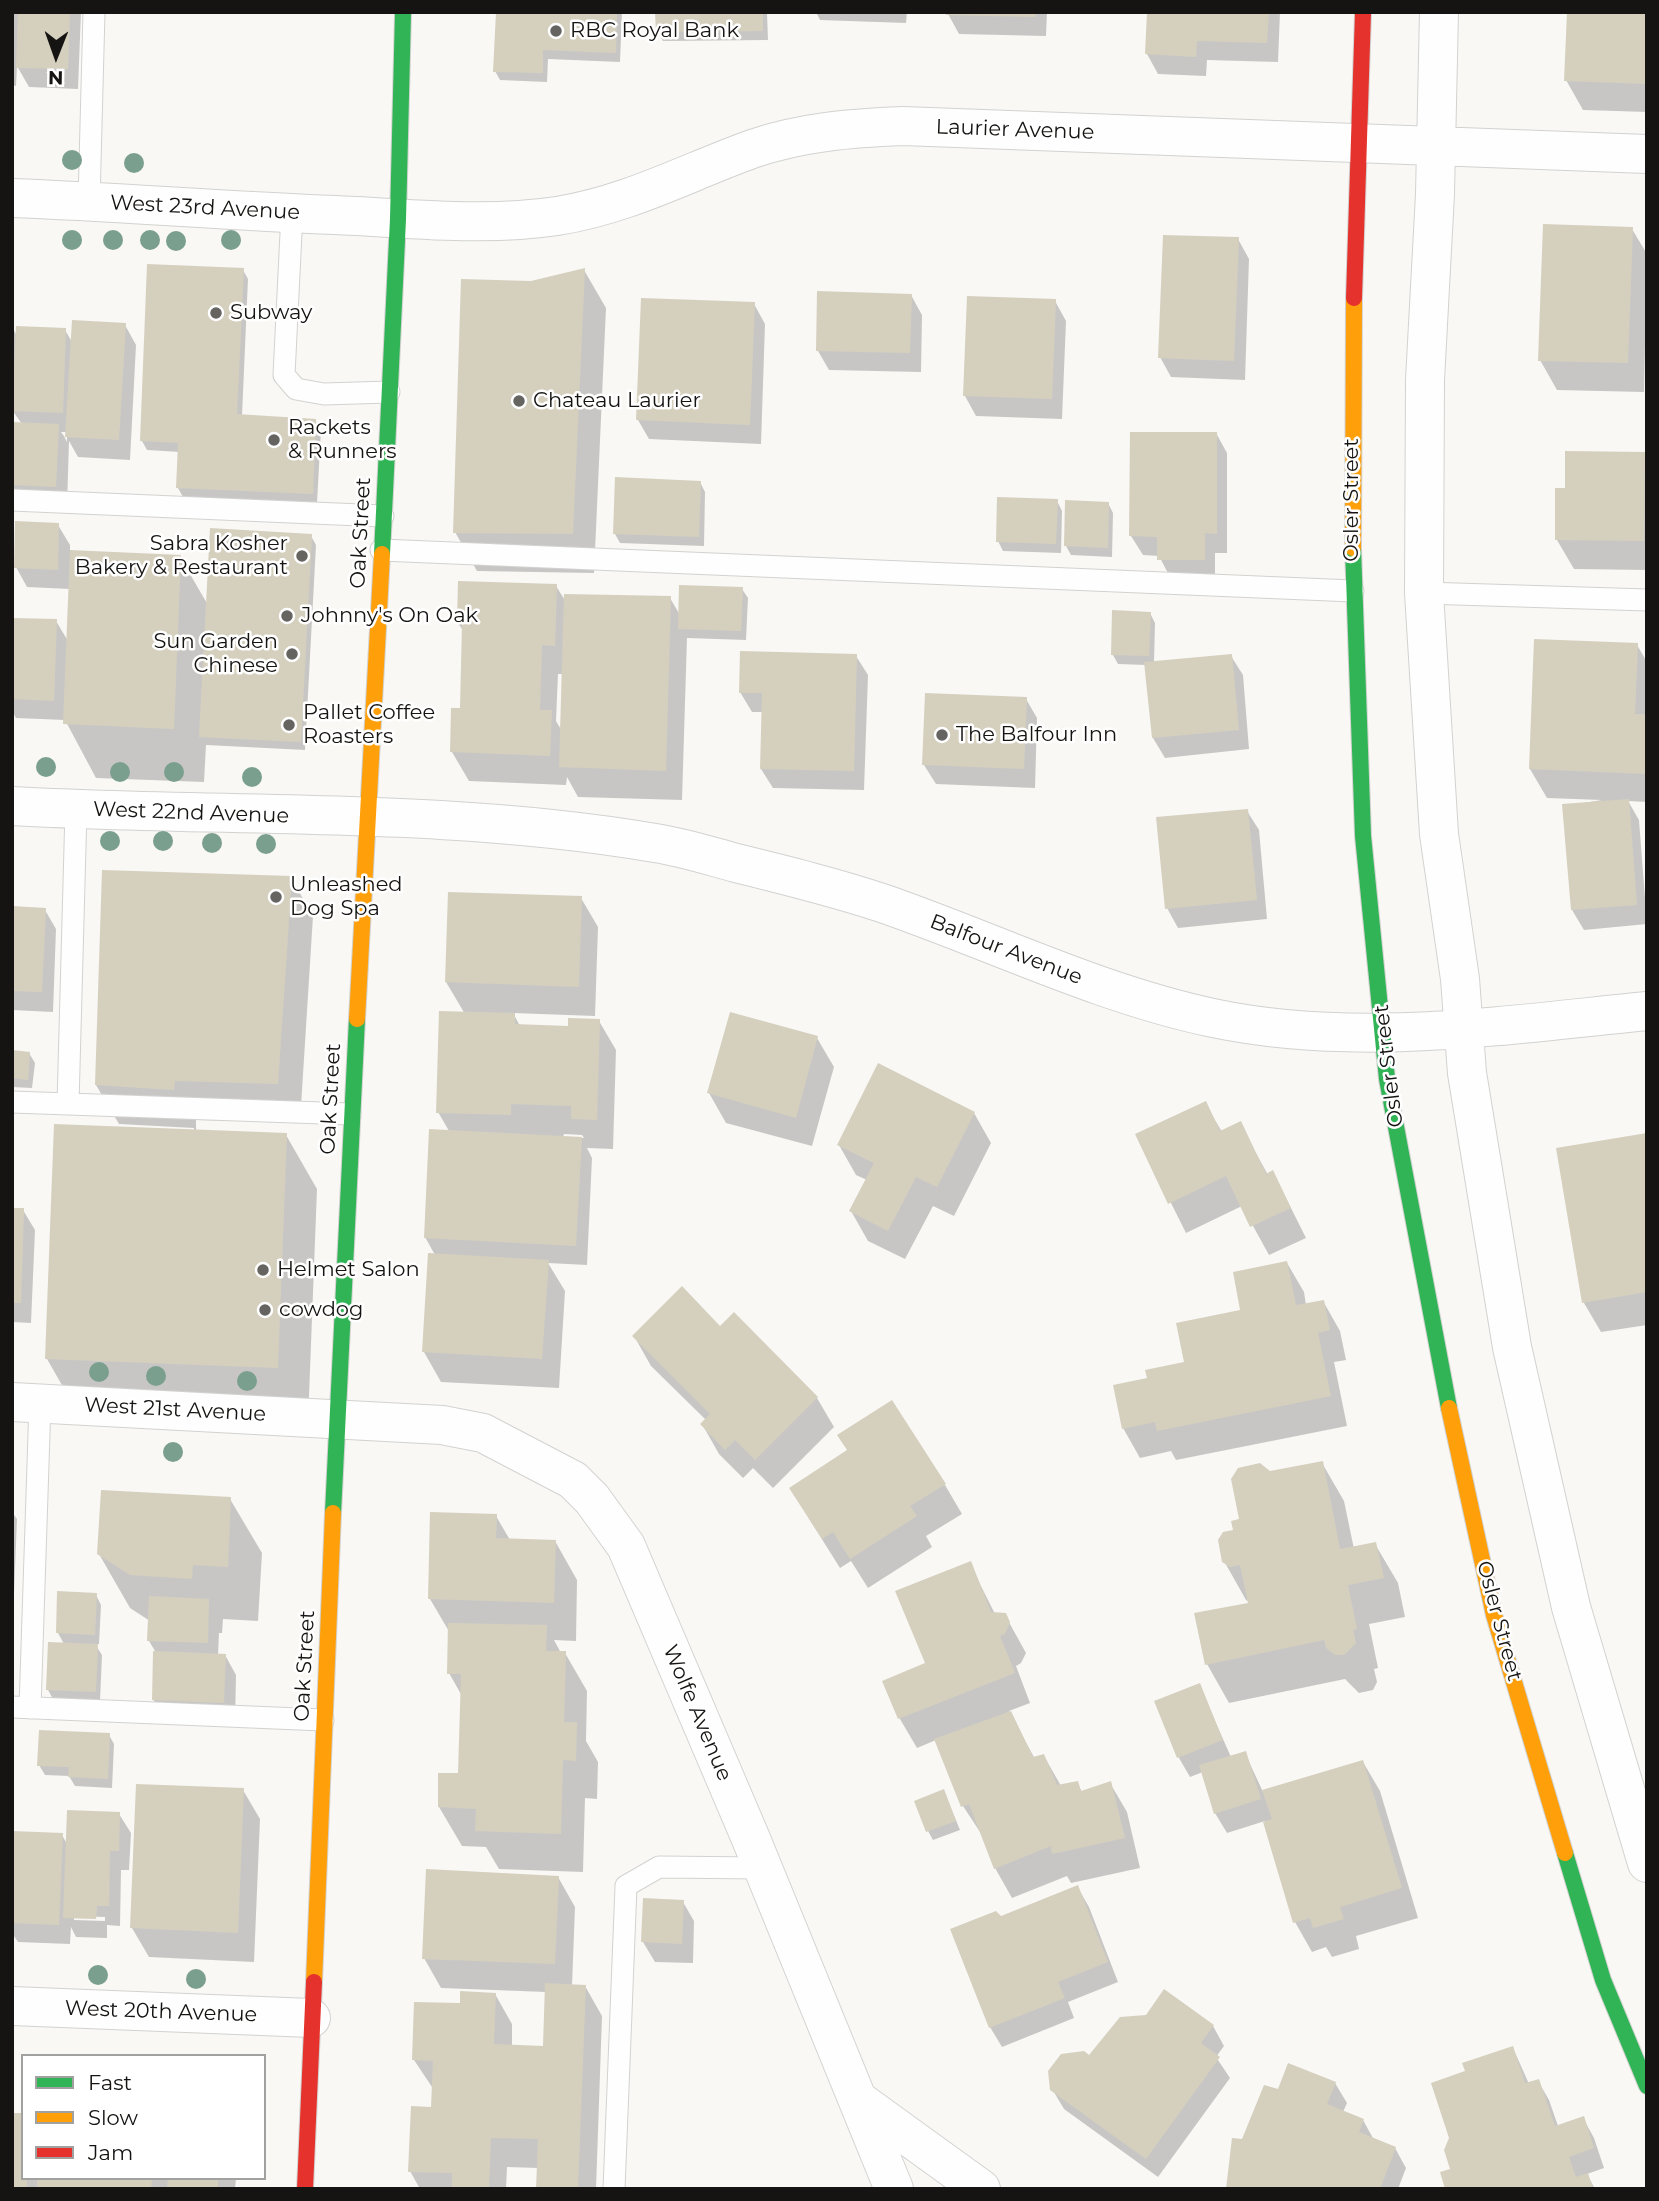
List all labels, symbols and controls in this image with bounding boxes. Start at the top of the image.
place label: RBC Royal Bank [570,18,739,44]
north arrow [21,21,91,91]
marker: RBC Royal Bank [548,23,564,39]
text: N [48,66,64,89]
street label: Laurier Avenue [935,115,1095,145]
street label: West 23rd Avenue [109,190,301,226]
place label: Subway [230,300,312,326]
marker: Subway [208,305,224,321]
place label: Chateau Laurier [533,388,701,414]
marker: Chateau Laurier [511,393,527,409]
place label: Rackets & Runners [288,415,397,465]
marker: Rackets & Runners [266,432,282,448]
street label: Osler Street [1339,438,1365,562]
street label: Oak Street [345,477,377,589]
place label: Sabra Kosher Bakery & Restaurant [75,531,288,581]
marker: Sabra Kosher Bakery & Restaurant [294,548,310,564]
place label: Johnny's On Oak [301,603,478,629]
marker: Johnny's On Oak [279,608,295,624]
place label: Sun Garden Chinese [153,629,278,679]
marker: Sun Garden Chinese [284,646,300,662]
place label: Pallet Coffee Roasters [303,700,435,750]
marker: Pallet Coffee Roasters [281,717,297,733]
place label: The Balfour Inn [956,722,1117,748]
marker: The Balfour Inn [934,727,950,743]
street label: West 22nd Avenue [93,797,289,829]
place label: Unleashed Dog Spa [290,872,403,922]
marker: Unleashed Dog Spa [268,889,284,905]
street label: Balfour Avenue [926,909,1086,991]
street label: Osler Street [1369,1003,1409,1129]
street label: Oak Street [315,1043,347,1155]
place label: Helmet Salon [277,1257,420,1283]
marker: Helmet Salon [255,1262,271,1278]
place label: cowdog [279,1297,363,1323]
marker: cowdog [257,1302,273,1318]
street label: West 21st Avenue [83,1393,267,1427]
street label: Osler Street [1471,1558,1527,1684]
street label: Oak Street [289,1610,321,1722]
street label: Wolfe Avenue [657,1641,737,1785]
street label: West 20th Avenue [64,1996,258,2028]
legend [21,2054,266,2180]
text: Fast [88,2070,132,2095]
text: Slow [88,2105,138,2130]
text: Jam [88,2140,133,2165]

